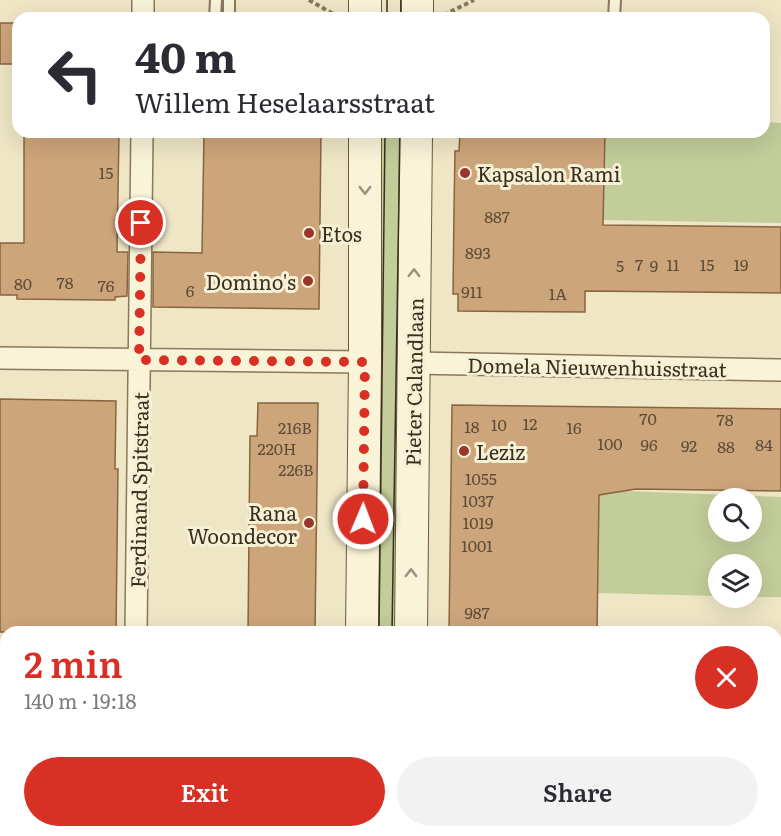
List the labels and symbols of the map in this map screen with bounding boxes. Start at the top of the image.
place label: Kapsalon Rami [477,158,621,188]
house number: 15 [99,160,113,184]
marker: Kapsalon Rami [458,166,472,180]
one-way arrow [359,186,371,195]
pin [115,197,166,248]
house number: 887 [484,204,510,228]
place label: Etos [321,218,362,248]
marker: Etos [302,226,316,240]
house number: 893 [465,240,491,264]
house number: 7 [635,252,643,276]
house number: 11 [666,252,680,276]
house number: 15 [700,252,714,276]
house number: 19 [734,252,748,276]
house number: 5 [616,253,624,277]
house number: 9 [650,253,658,277]
place label: Domino's [206,266,296,296]
one-way arrow [407,269,420,278]
house number: 78 [57,270,74,294]
house number: 80 [14,271,32,295]
house number: 76 [98,273,115,297]
marker: Domino's [301,274,315,288]
house number: 6 [186,278,195,302]
house number: 911 [461,279,483,303]
house number: 1A [549,281,567,305]
street label: Pieter Calandlaan [397,297,429,467]
street label: Domela Nieuwenhuisstraat [467,349,727,383]
street label: Ferdinand Spitstraat [121,392,155,588]
house number: 70 [639,406,657,430]
house number: 78 [717,407,734,431]
house number: 12 [523,411,537,435]
house number: 10 [491,412,507,436]
house number: 18 [464,414,480,438]
house number: 216B [278,415,312,439]
house number: 16 [566,415,582,439]
house number: 100 [597,431,623,455]
house number: 96 [641,432,658,456]
house number: 84 [755,432,773,456]
house number: 92 [681,433,697,457]
house number: 88 [717,434,735,458]
house number: 220H [258,436,296,460]
place label: Leziz [476,436,525,466]
marker: Leziz [457,444,471,458]
house number: 226B [278,457,314,481]
house number: 1055 [465,466,497,490]
position arrow [331,487,395,551]
house number: 1037 [462,488,494,512]
place label: Rana Woondecor [187,497,298,550]
house number: 1019 [463,510,493,534]
marker: Rana Woondecor [302,516,316,530]
house number: 1001 [461,533,493,557]
one-way arrow [405,569,417,578]
house number: 987 [464,600,490,624]

